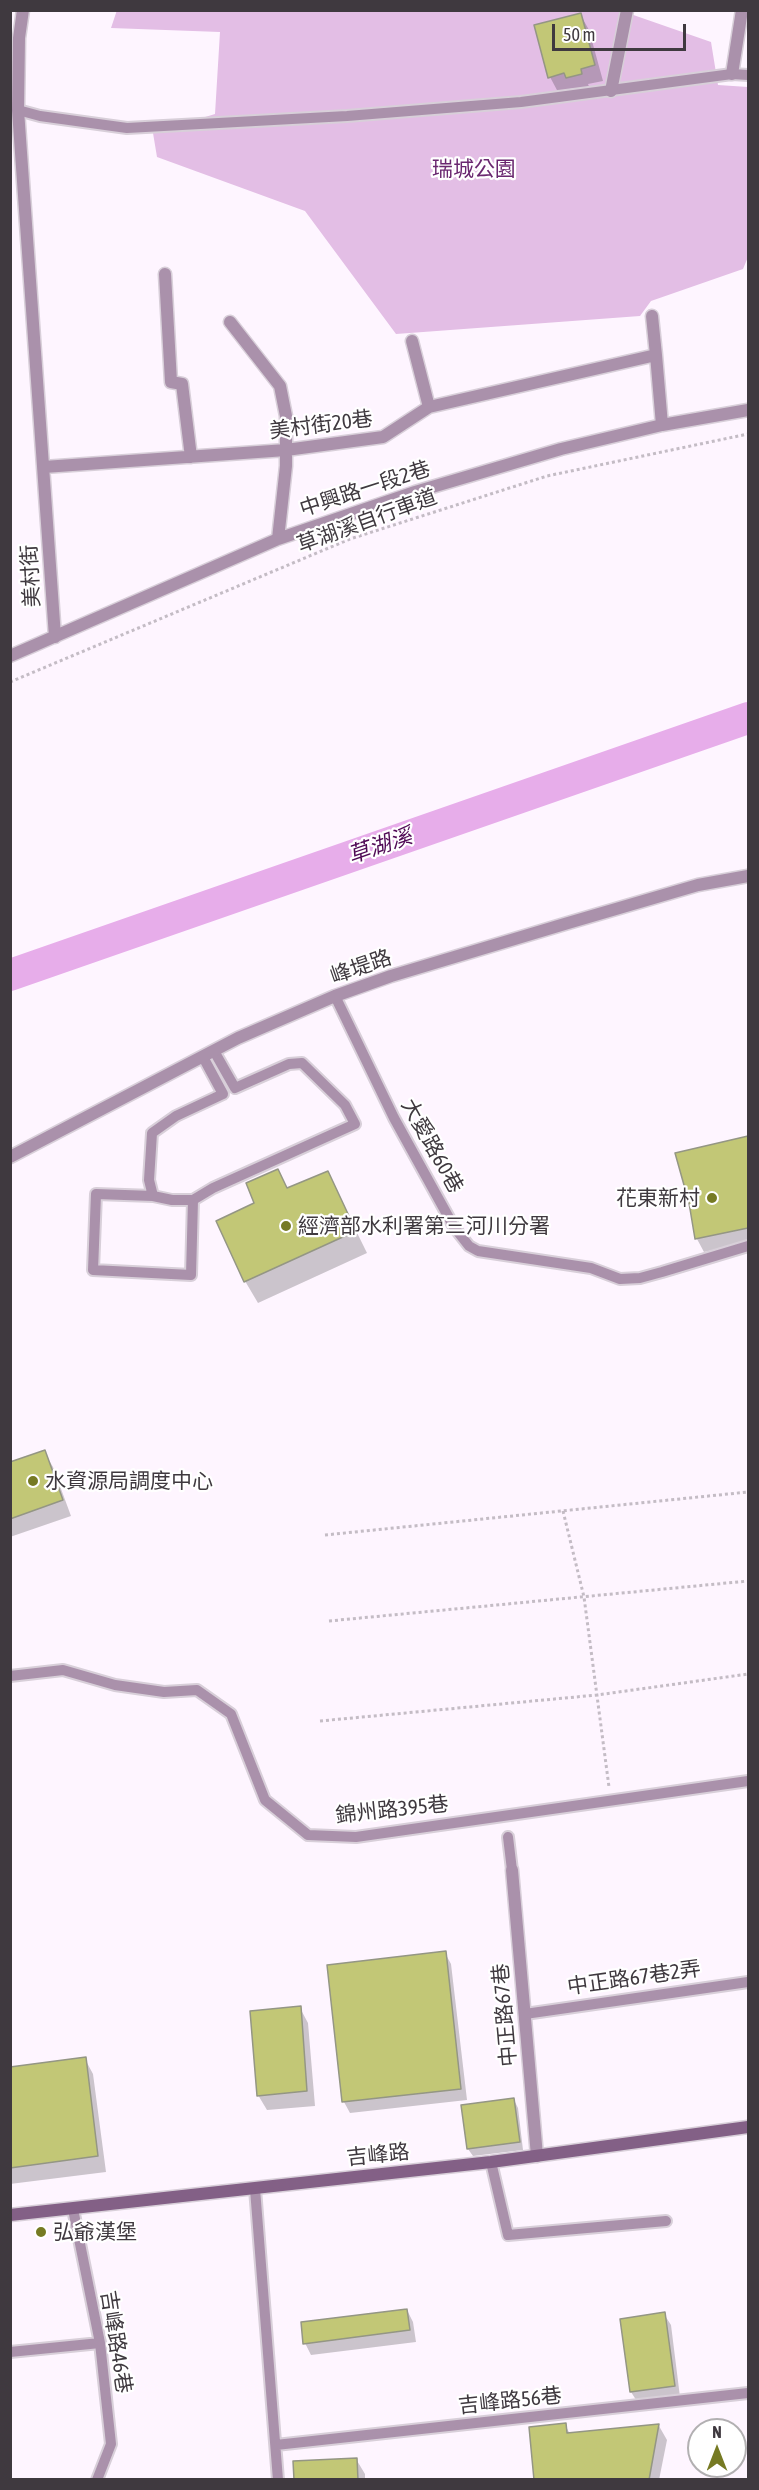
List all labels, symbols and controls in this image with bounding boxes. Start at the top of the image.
scale bar [555,12,688,50]
text: 50 m [563,24,595,45]
park label: 瑞城公園 [432,156,516,182]
street label: 美村街20巷 [268,406,374,444]
street label: 中興路一段2巷 [296,456,434,522]
street label: 草湖溪自行車道 [294,484,440,558]
street label: 美村街 [17,544,45,608]
water label: 草湖溪 [345,823,415,869]
street label: 峰堤路 [327,945,395,989]
street label: 大愛路60巷 [396,1095,468,1197]
place label: 花東新村 [616,1185,700,1211]
marker: 花東新村 [705,1191,719,1205]
place label: 經濟部水利署第三河川分署 [298,1213,550,1239]
marker: 經濟部水利署第三河川分署 [279,1219,293,1233]
place label: 水資源局調度中心 [45,1468,213,1494]
marker: 水資源局調度中心 [26,1474,40,1488]
street label: 錦州路395巷 [334,1792,450,1828]
street label: 中正路67巷2弄 [566,1956,702,2000]
street label: 中正路67巷 [488,1962,522,2068]
street label: 吉峰路 [345,2139,411,2171]
place label: 弘爺漢堡 [53,2219,137,2245]
marker: 弘爺漢堡 [34,2225,48,2239]
street label: 吉峰路46巷 [95,2289,137,2395]
street label: 吉峰路56巷 [457,2383,563,2419]
north arrow [687,2418,747,2478]
text: N [712,2423,722,2441]

